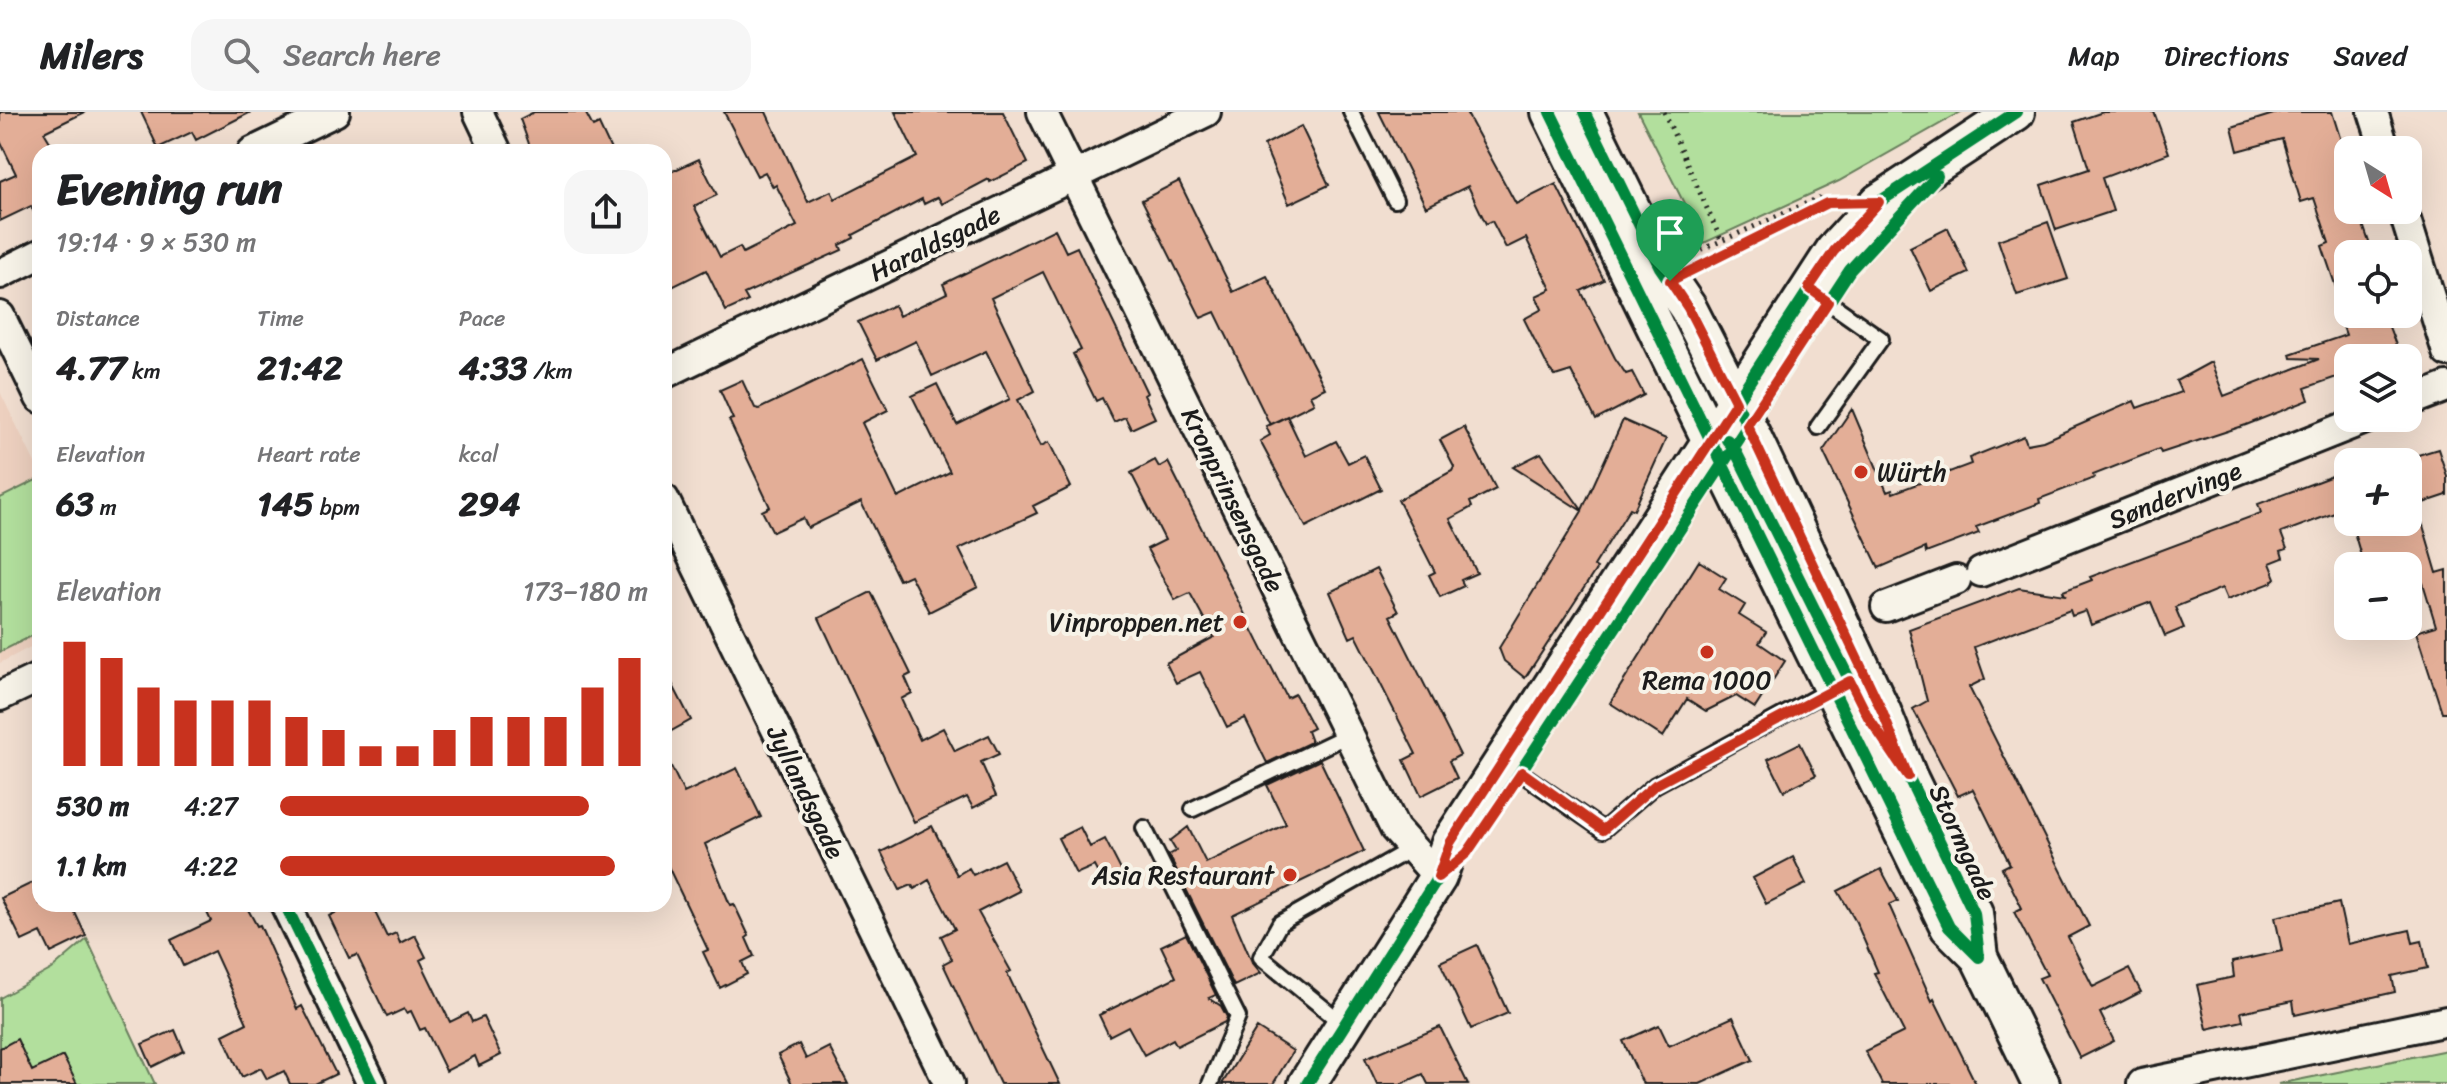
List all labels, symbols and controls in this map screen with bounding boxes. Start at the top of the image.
search box [191,19,751,91]
text: Milers [40,22,143,89]
text: Search here [283,28,441,82]
text: Map [2068,31,2120,80]
text: Directions [2164,31,2289,80]
text: Saved [2333,31,2407,80]
icon: search [219,33,263,77]
north arrow [2334,136,2422,224]
map controls [2334,136,2422,640]
text: Evening run [56,150,282,228]
button: share [564,170,648,254]
street label: Haraldsgade [861,191,1009,295]
pin [1636,199,1704,281]
icon: arrive [1648,211,1692,255]
text: 19:14 · 9 × 530 m [56,219,256,265]
button: locate [2334,240,2422,328]
text: Distance [56,299,140,338]
text: Time [257,299,304,338]
text: Pace [459,299,505,338]
text: 4.77 [56,338,126,398]
text: 21:42 [257,338,343,398]
text: 4:33 [459,338,528,398]
button: layers [2334,344,2422,432]
text: km [126,352,161,391]
text: /km [528,352,573,391]
street label: Kronprinsensgade [1168,399,1298,601]
text: Elevation [56,435,145,474]
text: Heart rate [257,435,361,474]
text: kcal [459,435,499,474]
street label: Søndervinge [2101,447,2249,543]
button: + [2334,448,2422,536]
place label: Würth [1877,449,1947,495]
marker: Würth [1852,463,1870,481]
text: 63 [56,474,94,534]
text: 145 [257,474,314,534]
text: 294 [459,474,520,534]
text: m [94,488,117,527]
text: bpm [314,488,360,527]
button: − [2334,552,2422,640]
text: Elevation [56,568,161,614]
text: 173–180 m [523,568,648,614]
place label: Vinproppen.net [1049,599,1224,645]
marker: Vinproppen.net [1231,613,1249,631]
marker: Rema 1000 [1698,643,1716,661]
place label: Rema 1000 [1642,657,1772,703]
street label: Jyllandsgade [753,716,859,867]
street label: Stormgade [1916,776,2010,908]
text: 530 m [56,783,129,829]
text: 4:27 [184,783,238,829]
text: 1.1 km [56,843,127,889]
text: 4:22 [184,843,238,889]
place label: Asia Restaurant [1091,852,1276,898]
marker: Asia Restaurant [1281,866,1299,884]

